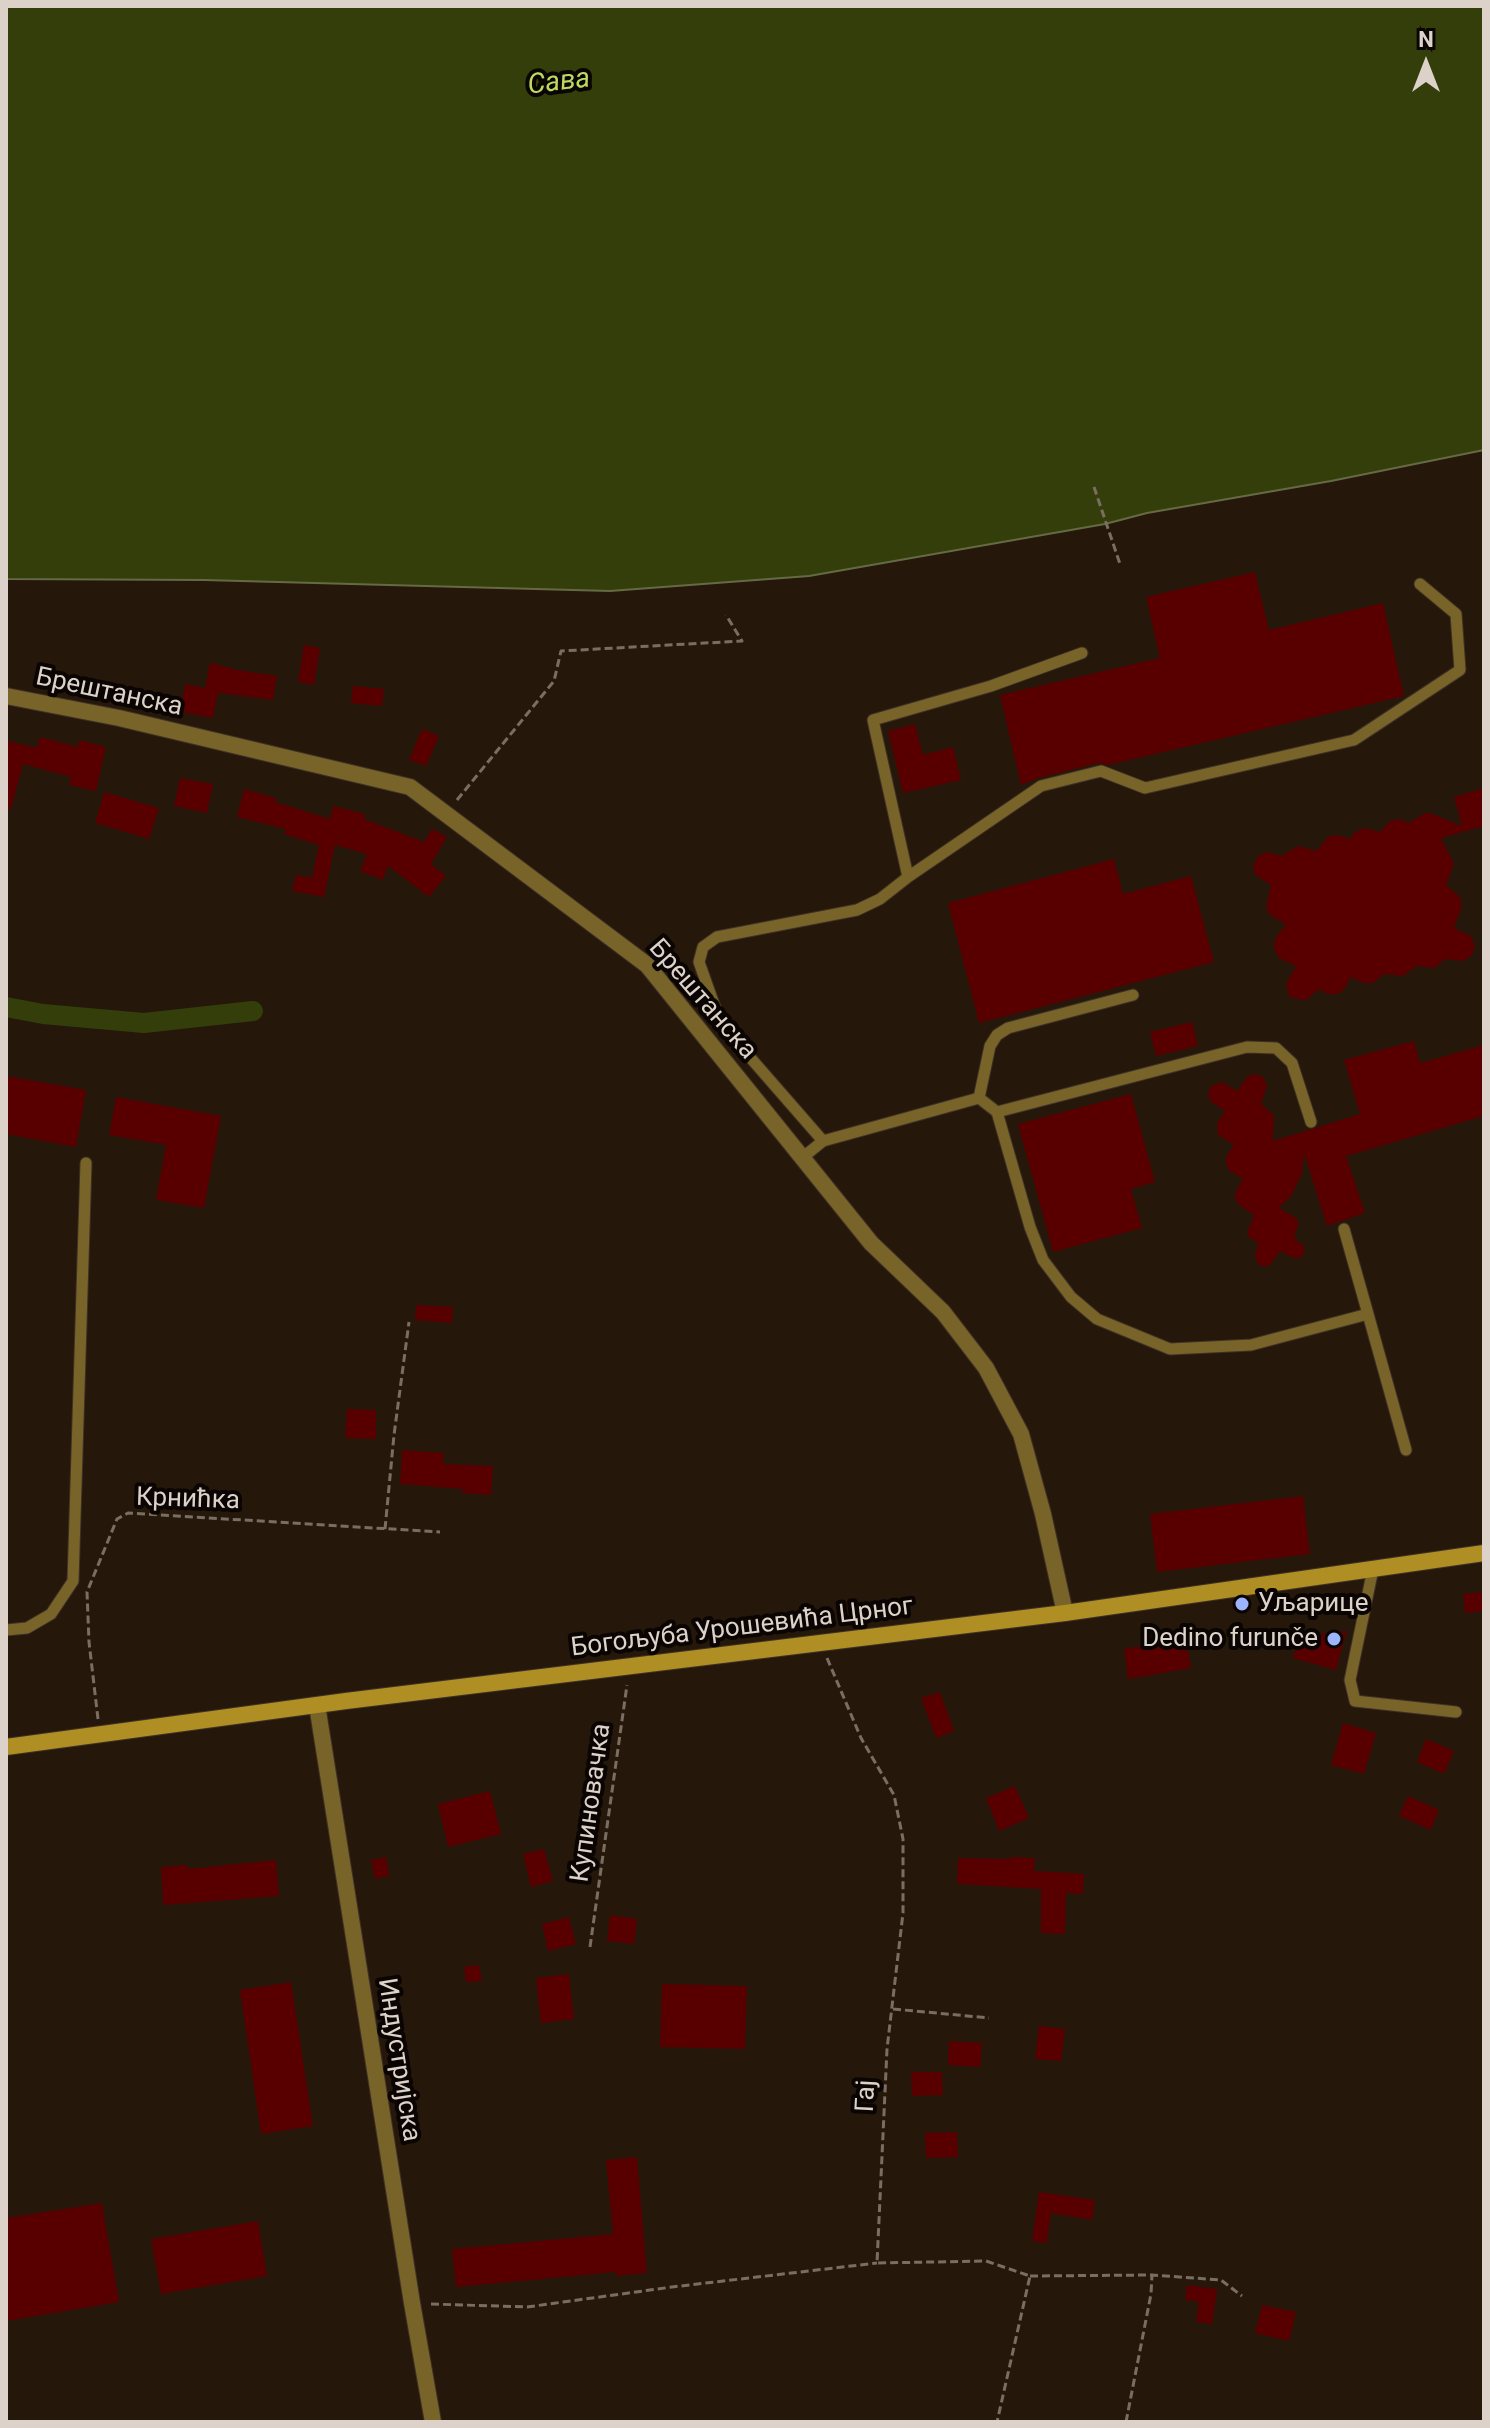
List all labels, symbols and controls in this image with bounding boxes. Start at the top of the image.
north arrow [1386,24,1466,104]
text: N [1418,27,1434,52]
water label: Сава [526,63,592,103]
street label: Брештанска [33,662,185,724]
street label: Брештанска [641,934,763,1066]
street label: Крнићка [136,1483,240,1517]
place label: Уљарице [1258,1588,1368,1620]
street label: Богољуба Урошевића Црног [569,1592,915,1664]
marker: Уљарице [1233,1595,1251,1613]
place label: Dedino furunče [1142,1623,1318,1655]
marker: Dedino furunče [1325,1630,1343,1648]
street label: Купиновачка [565,1722,619,1884]
street label: Индустријска [370,1976,426,2144]
street label: Гај [851,2079,883,2113]

